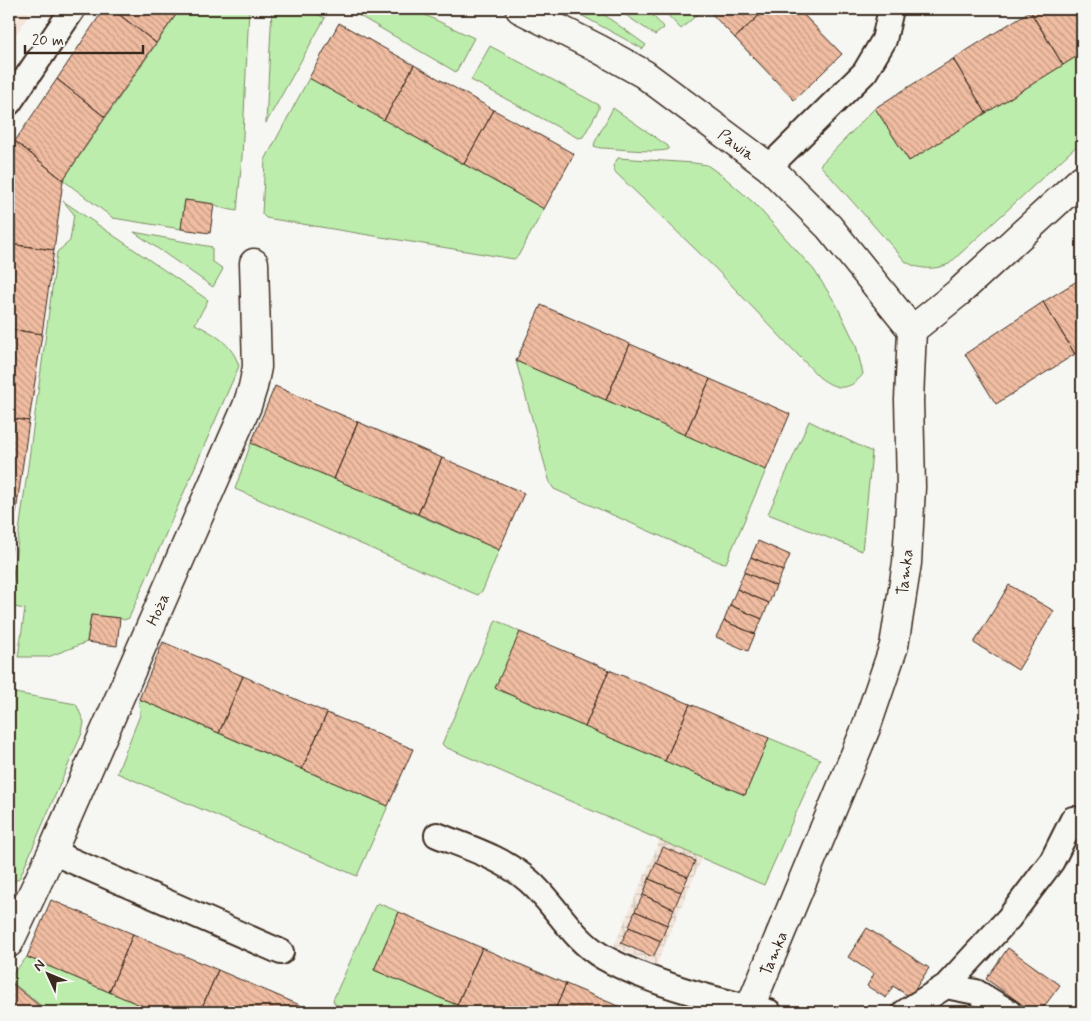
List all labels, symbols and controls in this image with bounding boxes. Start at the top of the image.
scale bar [25,22,142,54]
text: 20 m [32,31,64,51]
street label: Pawia [713,124,759,166]
street label: Tamka [892,548,919,596]
street label: Hoża [142,590,175,629]
street label: Tamka [756,928,793,979]
north arrow [22,948,72,998]
text: N [30,956,49,975]

